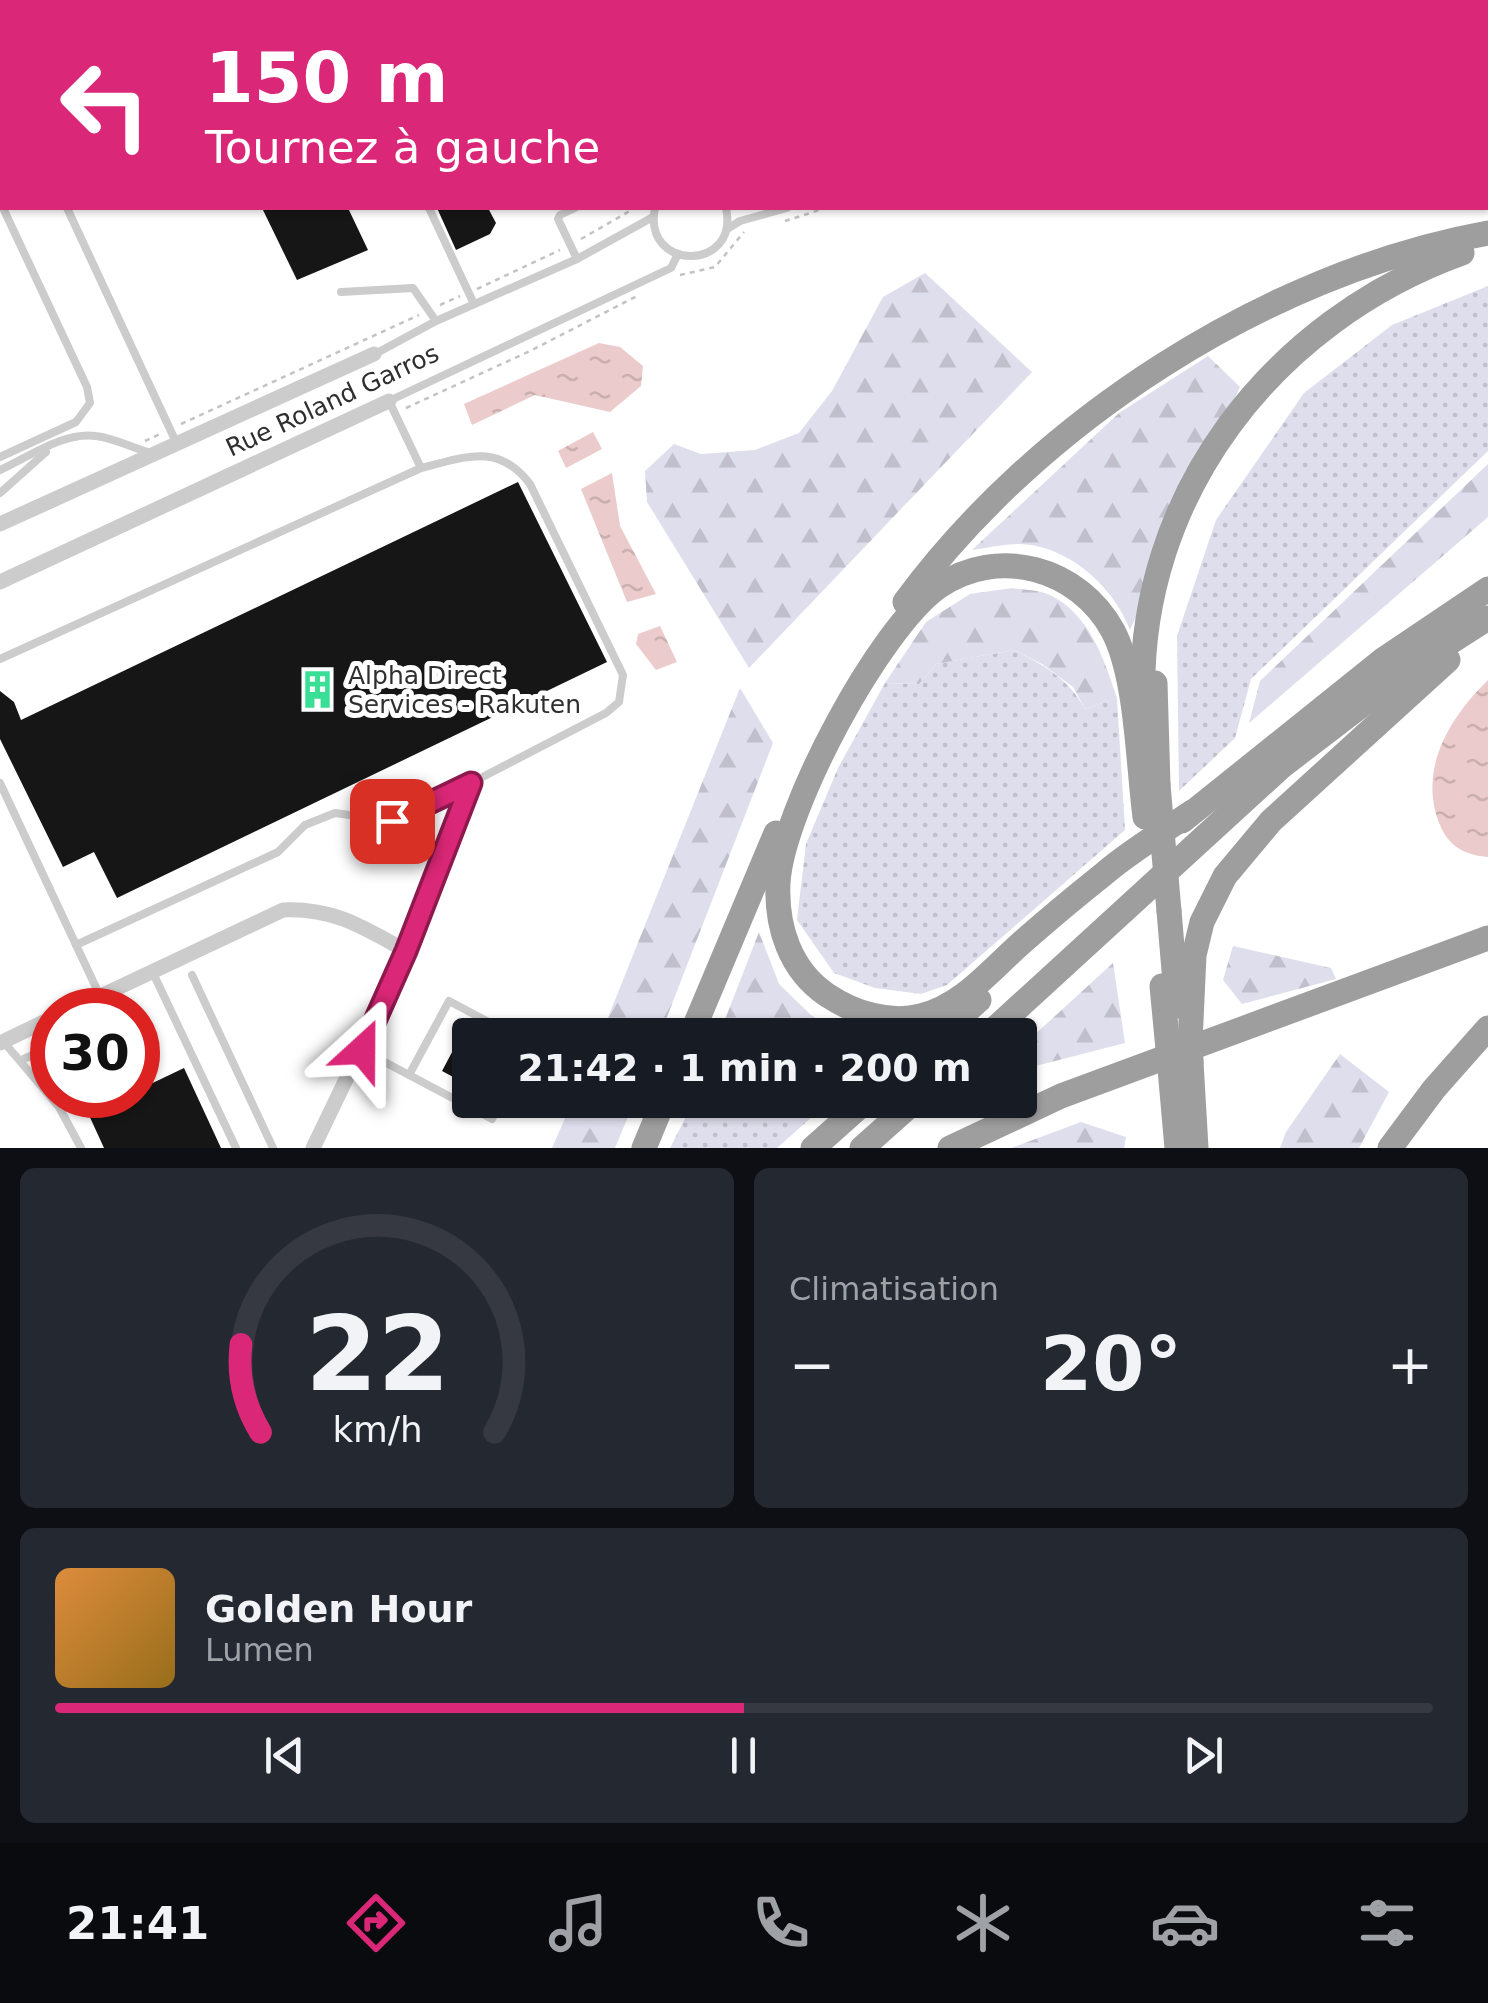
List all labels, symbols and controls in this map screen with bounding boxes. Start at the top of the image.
text: 150 m [205,37,448,119]
icon: left [40,40,170,170]
text: Tournez à gauche [205,121,600,174]
street label: Rue Roland Garros [221,338,443,463]
place label: Alpha Direct Services - Rakuten [348,661,581,719]
building icon: Alpha Direct Services - Rakuten [297,668,339,710]
pin [350,779,435,864]
icon: arrive [365,794,420,849]
speed limit sign: 30 [30,988,160,1118]
position arrow [310,998,414,1102]
text: 21:42 · 1 min · 200 m [517,1046,972,1090]
text: Climatisation [789,1270,999,1308]
text: 22 [305,1293,449,1415]
text: 20° [1040,1320,1182,1408]
text: − [789,1333,835,1397]
text: + [1387,1333,1433,1397]
text: km/h [332,1409,422,1450]
text: Golden Hour [205,1587,472,1631]
text: Lumen [205,1631,314,1669]
icon: previous [257,1728,312,1783]
icon: pause [716,1728,771,1783]
icon: next [1176,1728,1231,1783]
icon: directions [341,1888,411,1958]
icon: music [543,1888,613,1958]
icon: phone [746,1888,816,1958]
icon: climate [948,1888,1018,1958]
icon: car [1150,1888,1220,1958]
icon: filters [1352,1888,1422,1958]
text: 21:41 [66,1897,209,1950]

